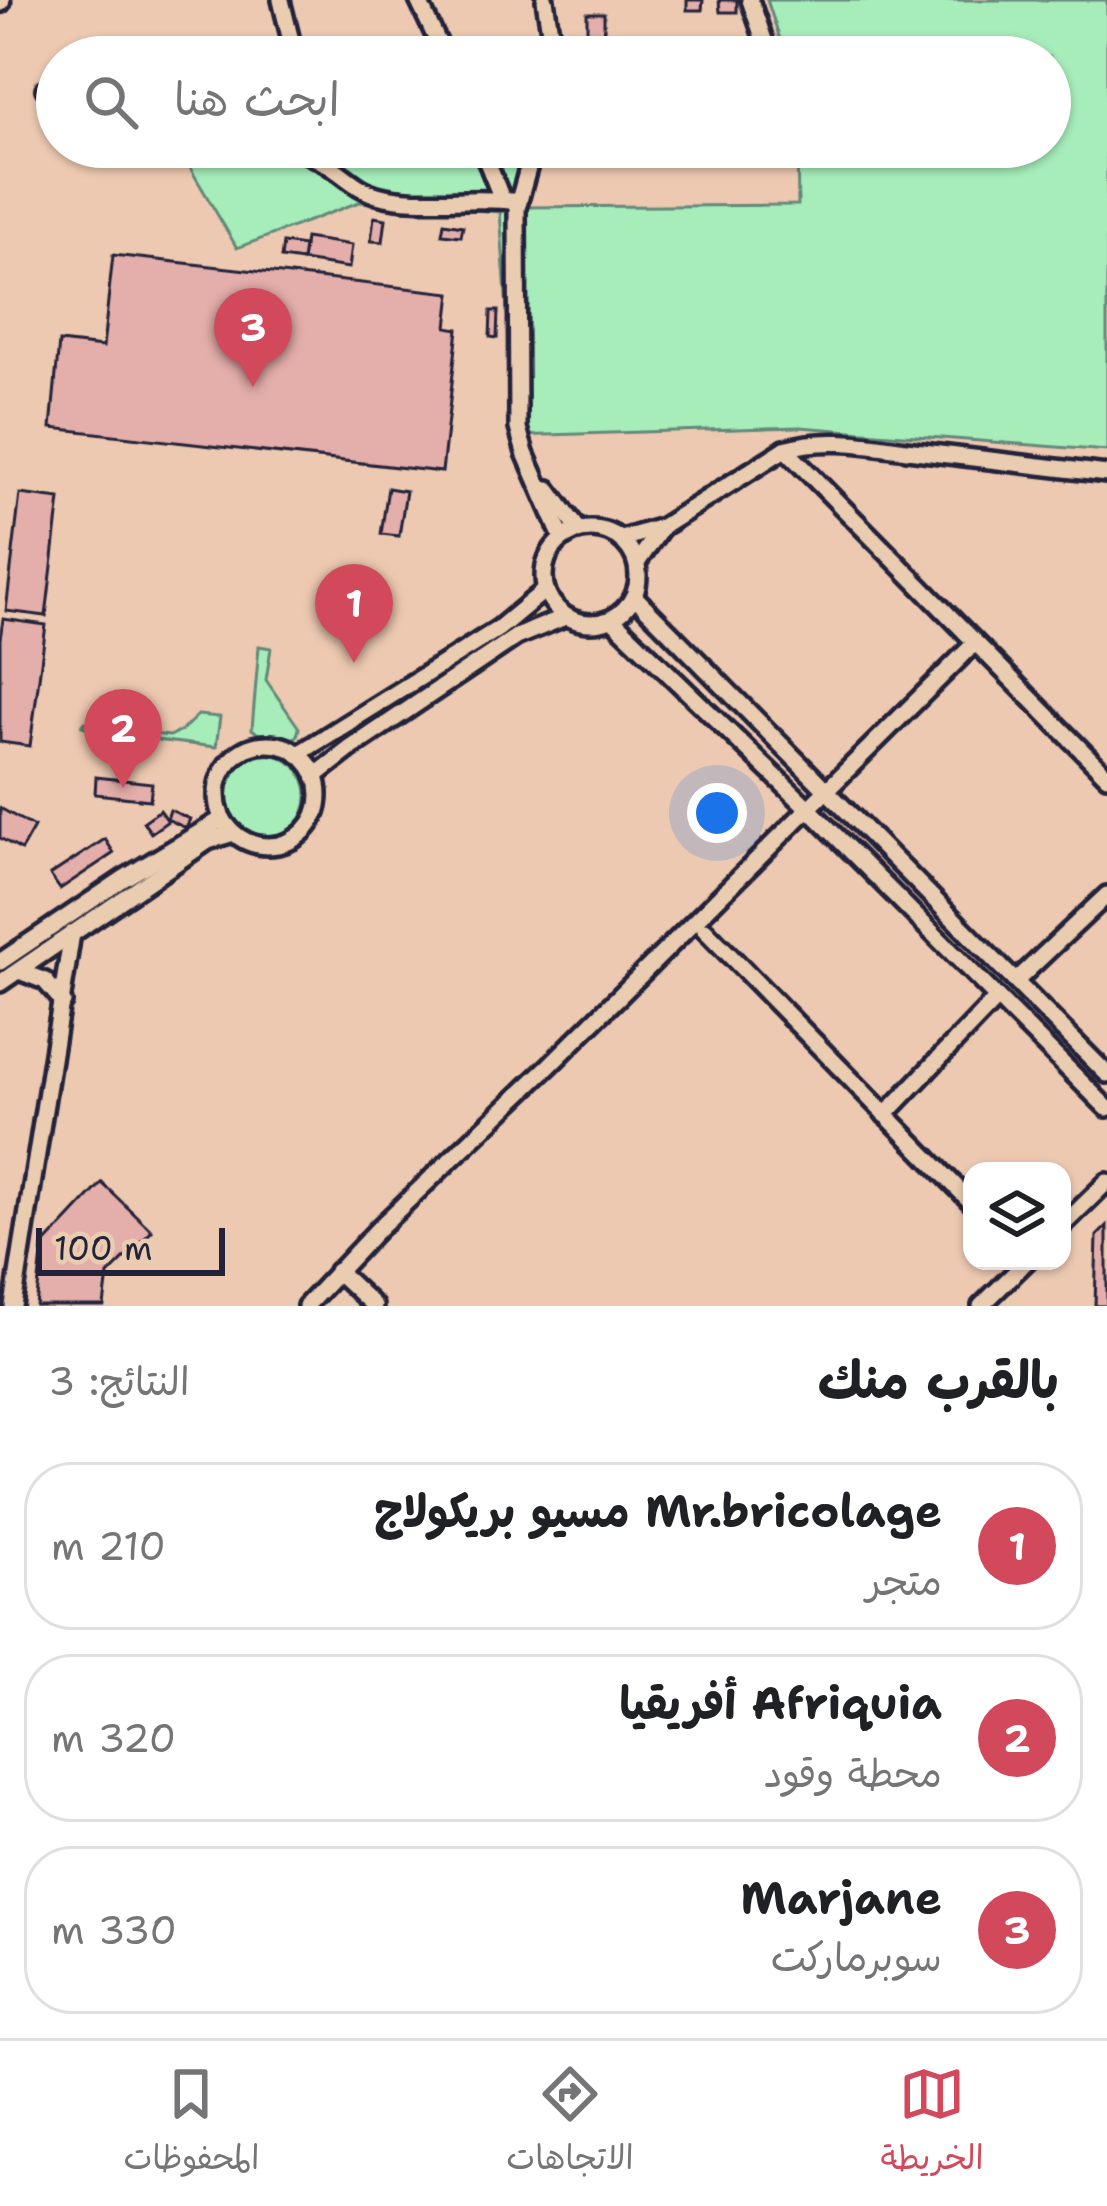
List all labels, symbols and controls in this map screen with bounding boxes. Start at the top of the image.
search box [36,36,1071,168]
icon: search [78,69,144,135]
text: ابحث هنا [174,69,340,129]
pin: 3 [214,288,292,387]
pin: 1 [315,564,393,663]
pin: 2 [84,689,162,788]
your location [687,783,747,843]
map controls [963,1162,1071,1270]
button: layers [963,1162,1071,1270]
scale bar [36,1222,225,1275]
text: 100 m [54,1226,153,1271]
text: بالقرب منك [818,1346,1059,1414]
text: النتائج: 3 [48,1355,190,1407]
text: Mr.bricolage مسيو بريكولاج [374,1481,942,1541]
text: 210 m [51,1520,166,1572]
text: 1 [1008,1520,1026,1572]
text: متجر [866,1555,942,1607]
text: Afriquia أفريقيا [620,1673,942,1733]
text: 320 m [51,1712,176,1764]
text: 2 [1003,1712,1031,1764]
text: محطة وقود [763,1747,942,1799]
text: Marjane [741,1868,942,1928]
text: 330 m [51,1904,177,1956]
text: 3 [1003,1904,1031,1956]
text: سوبرماركت [771,1931,942,1983]
tab: المحفوظات [123,2061,259,2187]
tab: الاتجاهات [506,2061,634,2187]
tab: الخريطة [881,2061,984,2187]

